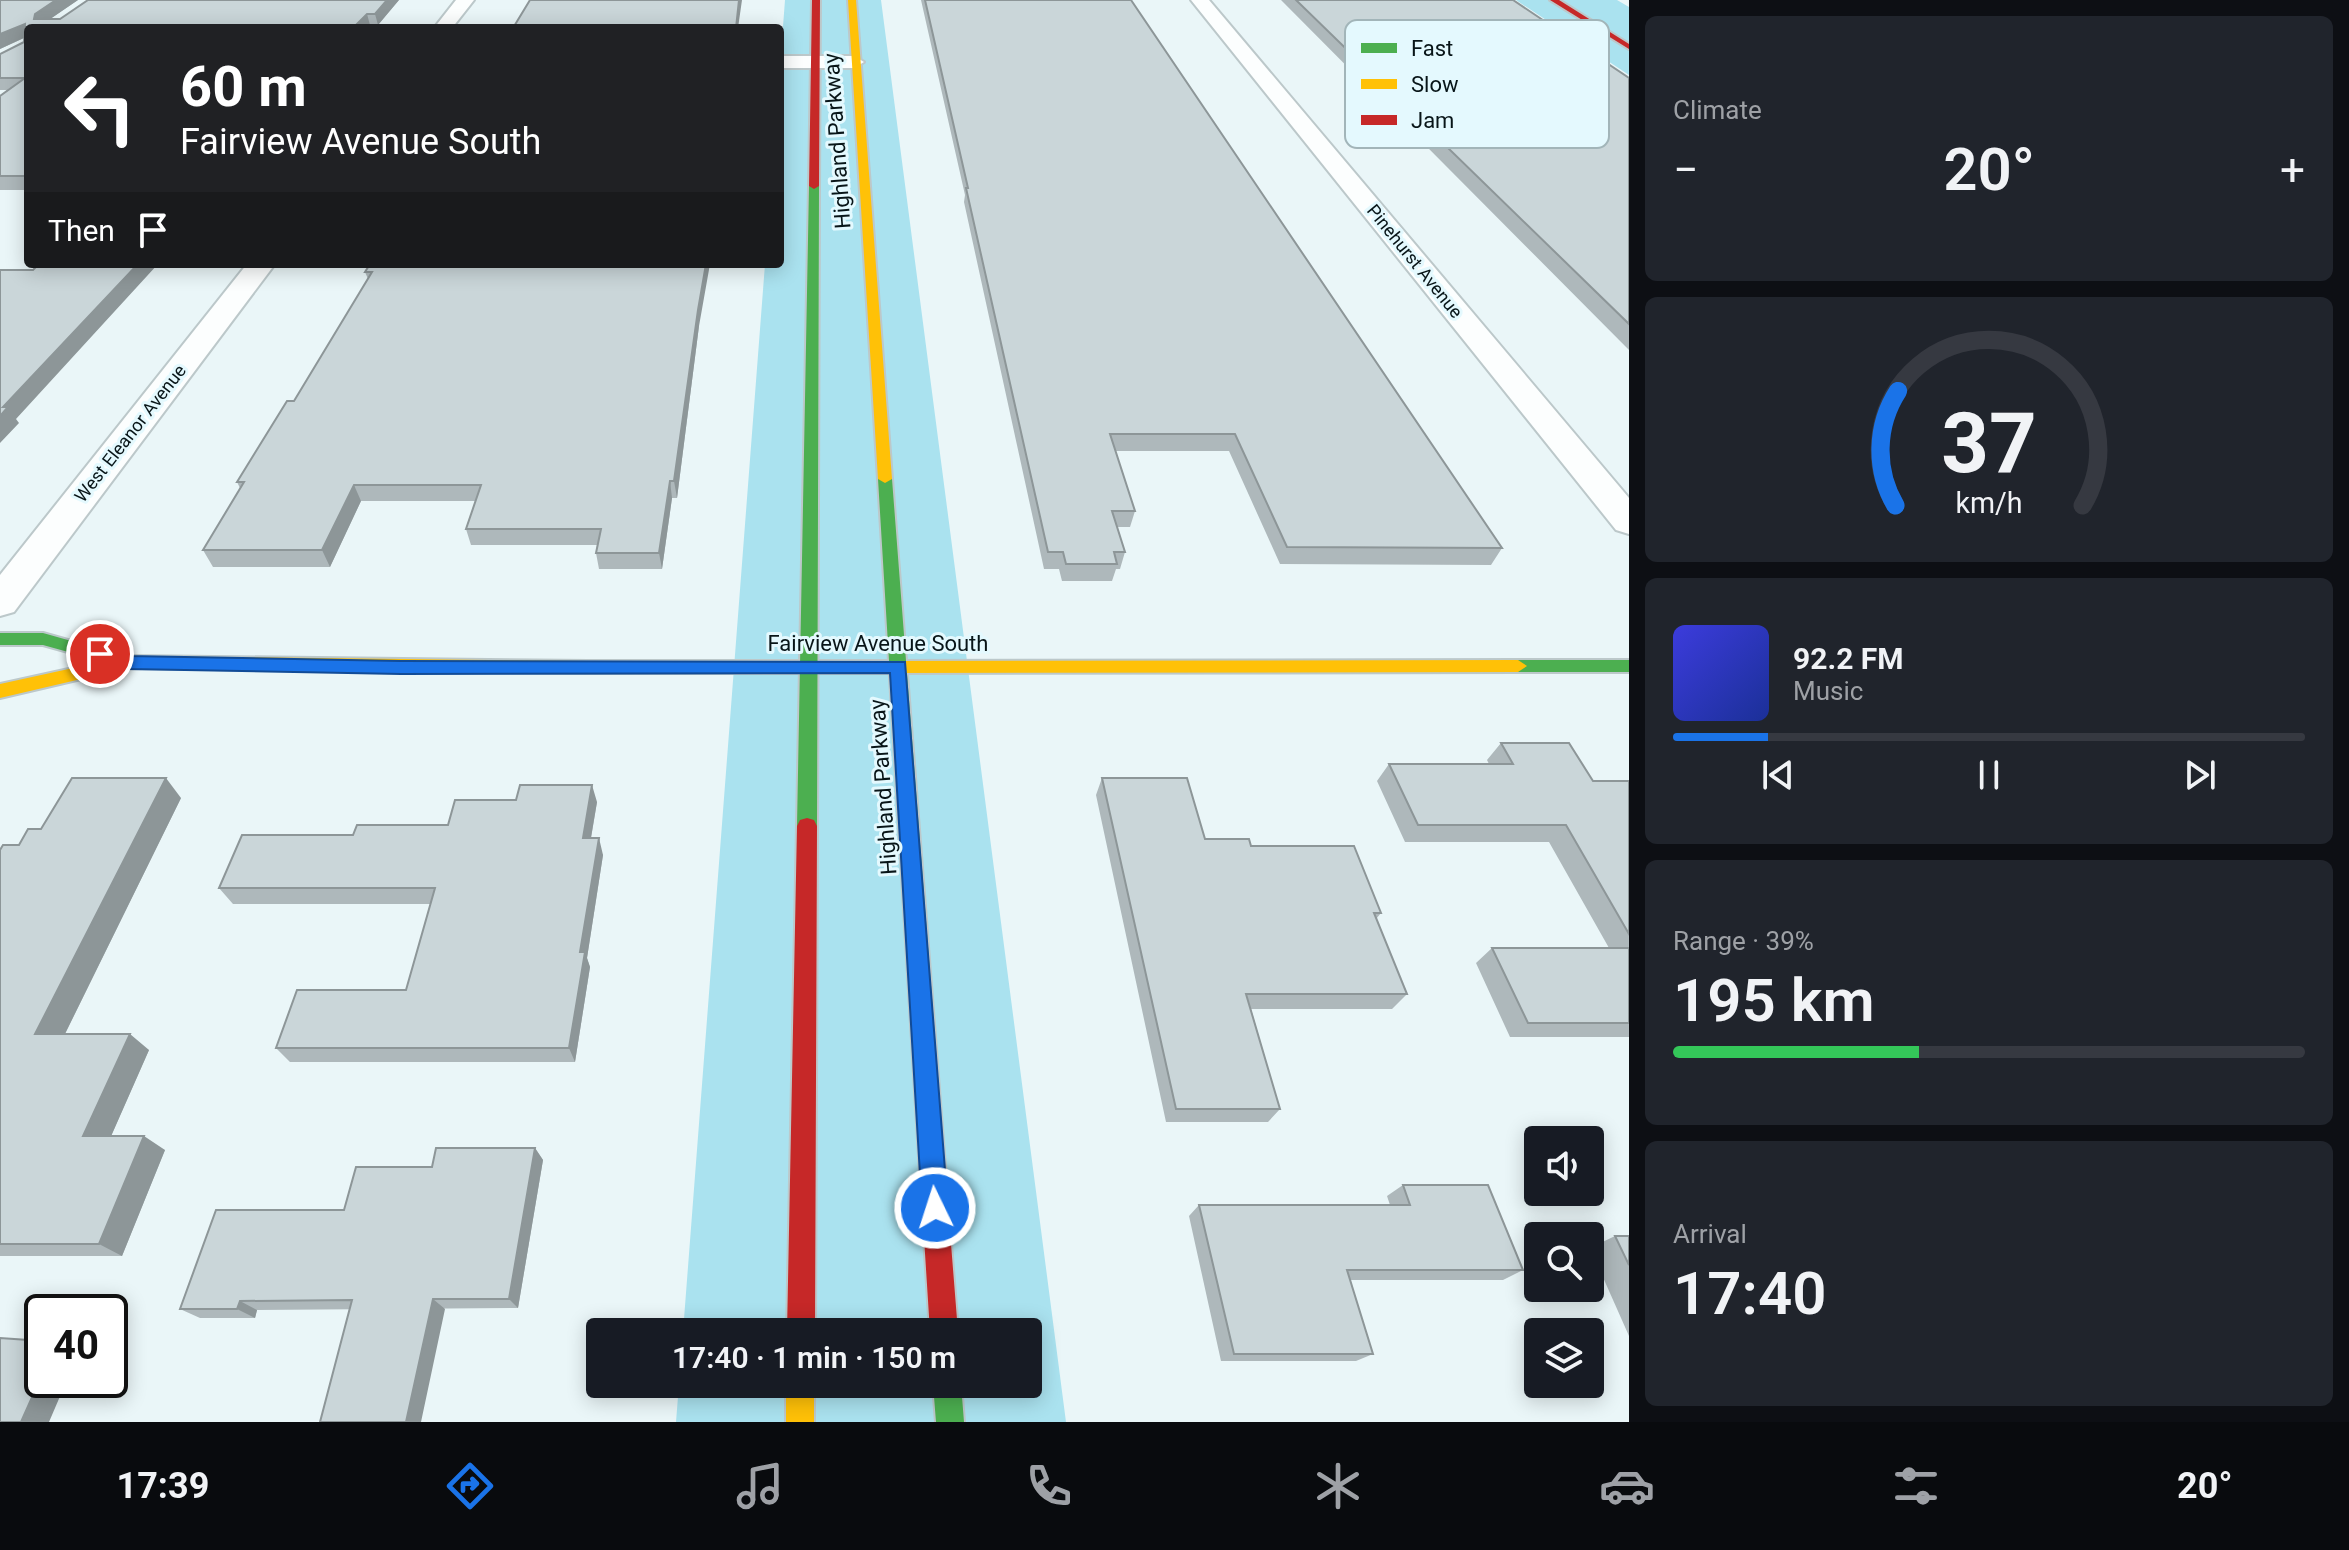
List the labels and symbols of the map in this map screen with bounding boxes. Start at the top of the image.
legend [1345,20,1609,148]
text: Fast [1411,36,1453,61]
street label: Highland Parkway [818,52,856,230]
text: Slow [1411,72,1459,97]
text: Jam [1411,108,1454,133]
street label: Pinehurst Avenue [1363,200,1467,322]
street label: West Eleanor Avenue [70,360,190,506]
pin [66,620,134,688]
street label: Fairview Avenue South [768,631,988,656]
street label: Highland Parkway [864,698,902,876]
position arrow [893,1166,977,1250]
speed limit sign: 40 [24,1294,128,1398]

